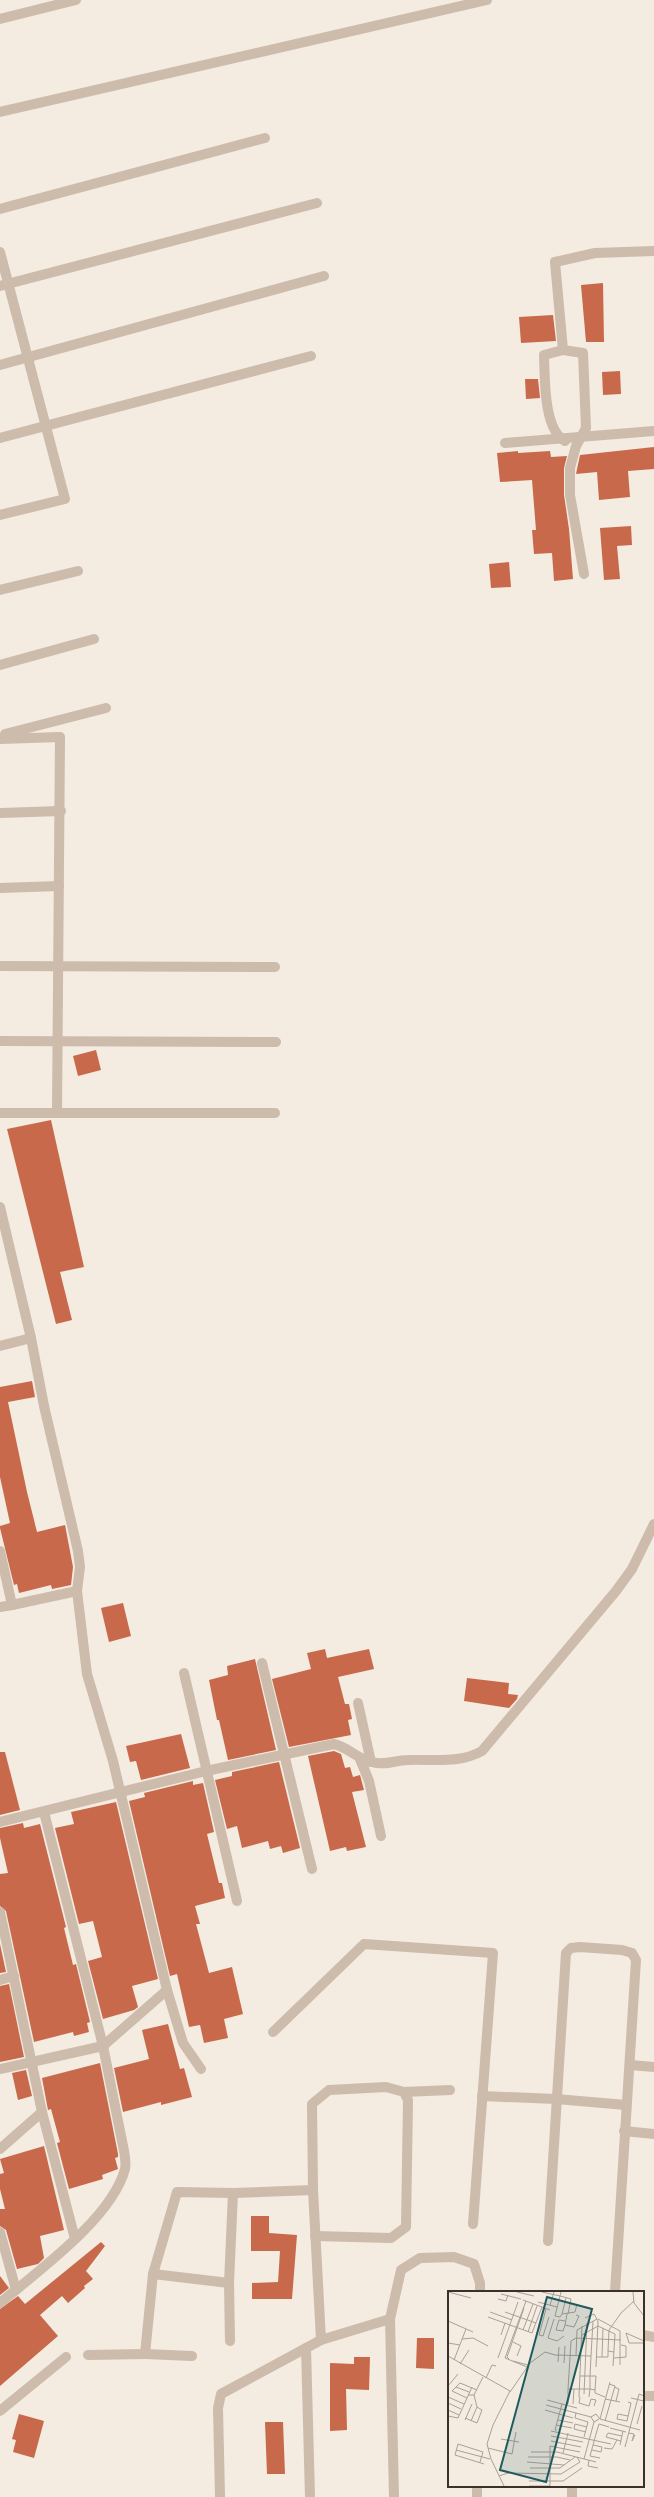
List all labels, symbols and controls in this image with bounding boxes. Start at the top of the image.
inset map [448,2291,644,2487]

